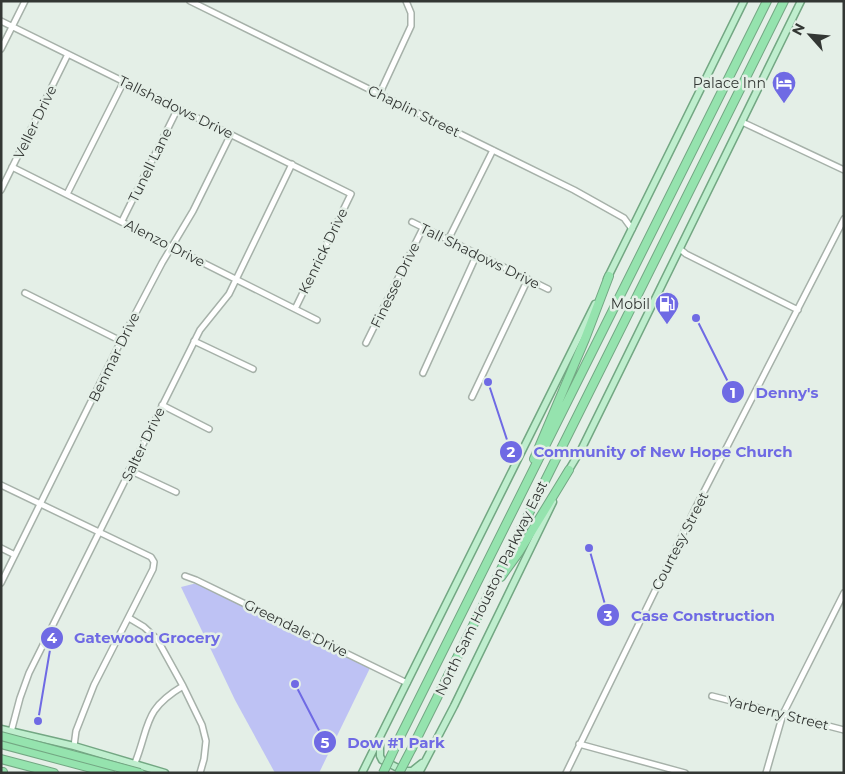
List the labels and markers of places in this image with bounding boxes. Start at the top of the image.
hotel icon: Palace Inn [771,70,797,104]
place label: Palace Inn [693,74,766,92]
fuel station icon: Mobil [654,291,680,325]
place label: Mobil [611,295,650,313]
callout: Denny's [720,377,828,407]
callout: Community of New Hope Church [498,437,802,467]
callout: Case Construction [596,600,785,630]
callout: Gatewood Grocery [39,623,230,653]
callout: Dow #1 Park [313,727,455,757]

